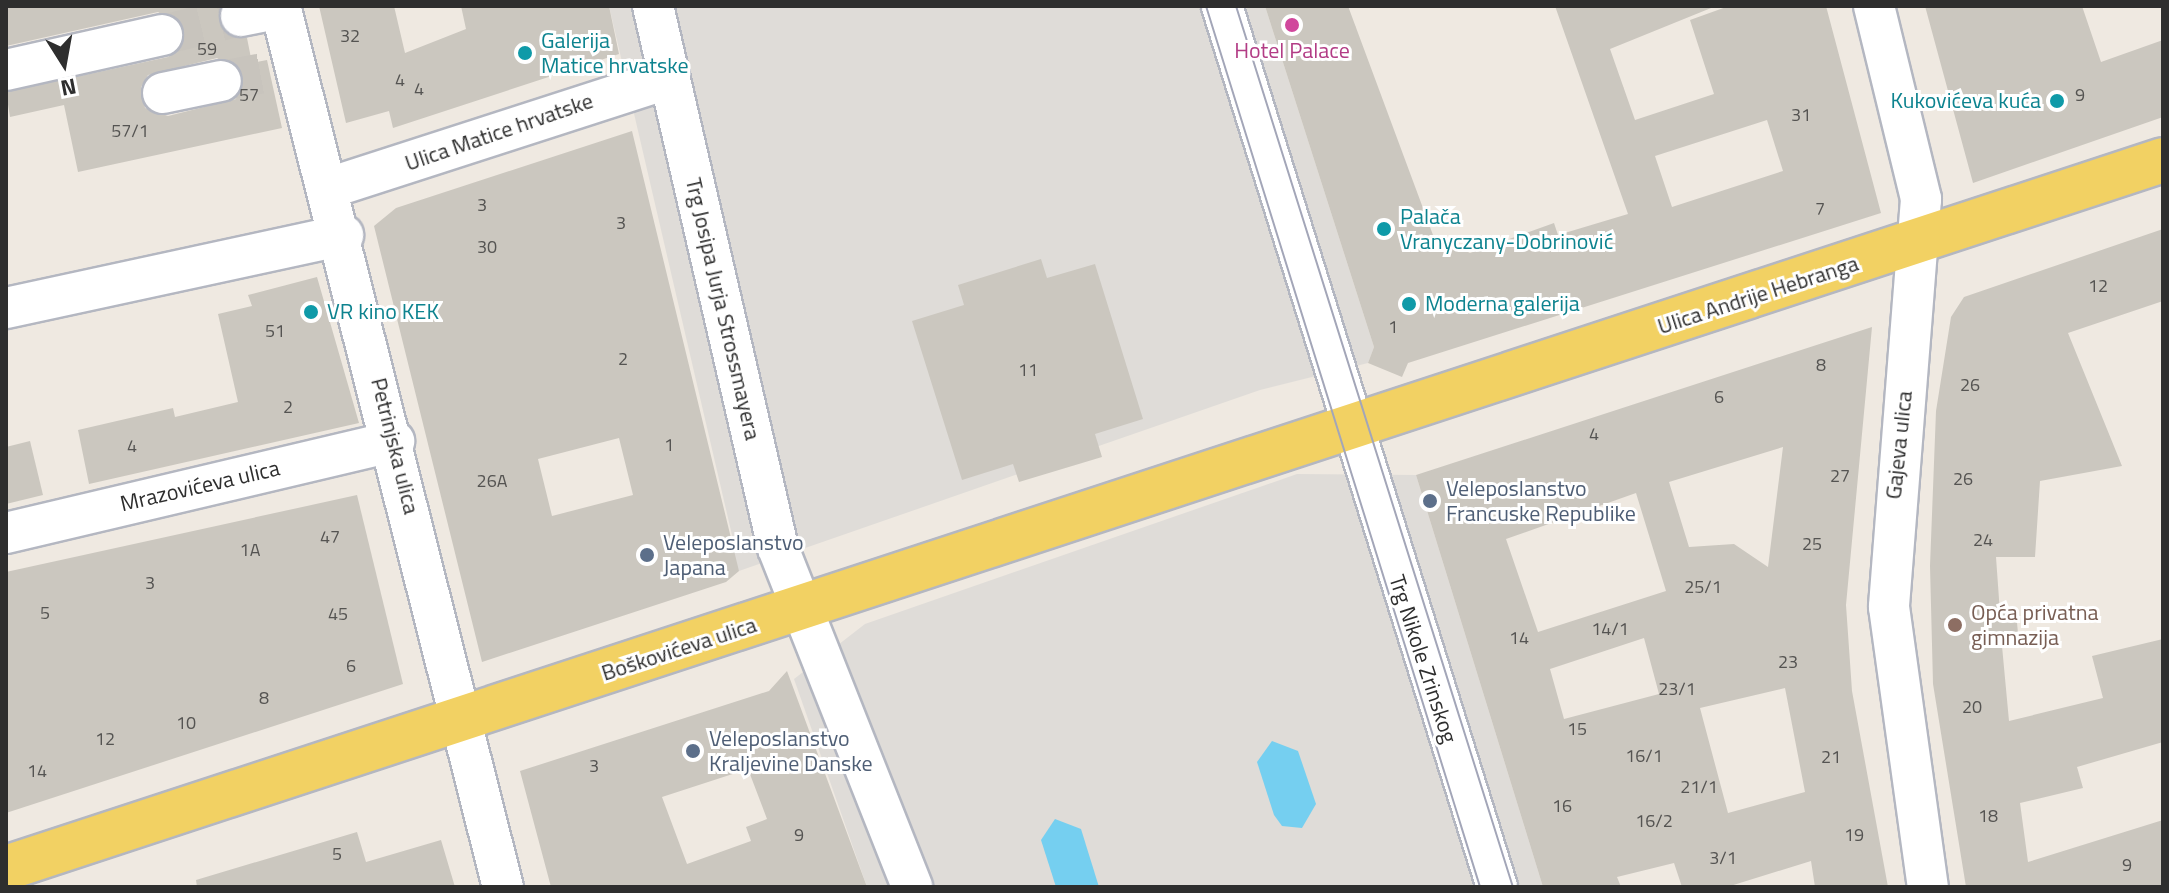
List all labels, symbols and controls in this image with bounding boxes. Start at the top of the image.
marker: Hotel Palace [1283,16,1301,34]
north arrow [24,24,104,104]
house number: 32 [340,25,360,47]
place label: Galerija Matice hrvatske [541,27,689,78]
house number: 59 [197,38,217,60]
place label: Hotel Palace [1234,38,1350,64]
marker: Galerija Matice hrvatske [516,44,534,62]
text: N [58,69,79,106]
house number: 4 [395,69,405,91]
house number: 4 [414,78,424,100]
house number: 57 [239,84,259,106]
house number: 9 [2075,84,2085,106]
street label: Ulica Matice hrvatske [402,87,596,177]
place label: Kukovićeva kuća [1891,88,2041,114]
marker: Kukovićeva kuća [2048,92,2066,110]
house number: 31 [1791,104,1811,126]
house number: 57/1 [111,120,149,142]
street label: Trg Josipa Jurja Strossmayera [680,175,766,443]
house number: 3 [477,194,487,216]
house number: 7 [1815,198,1825,220]
place label: Palača Vranyczany-Dobrinović [1400,203,1613,254]
house number: 3 [616,212,626,234]
marker: Palača Vranyczany-Dobrinović [1375,220,1393,238]
house number: 30 [477,236,497,258]
street label: Ulica Andrije Hebranga [1654,250,1862,340]
house number: 12 [2088,275,2108,297]
place label: Moderna galerija [1425,291,1580,317]
marker: Moderna galerija [1400,295,1418,313]
place label: VR kino KEK [327,299,439,325]
marker: VR kino KEK [302,303,320,321]
house number: 1 [1388,316,1398,338]
house number: 51 [265,320,285,342]
house number: 2 [618,348,628,370]
house number: 8 [1816,354,1826,376]
house number: 11 [1018,359,1038,381]
house number: 26 [1960,374,1980,396]
street label: Petrinjska ulica [365,375,425,517]
house number: 6 [1714,386,1724,408]
street label: Gajeva ulica [1880,390,1918,500]
house number: 2 [283,396,293,418]
house number: 4 [1589,423,1599,445]
house number: 1 [664,434,674,456]
house number: 4 [127,435,137,457]
street label: Mrazovićeva ulica [118,455,282,517]
house number: 27 [1830,465,1850,487]
house number: 26 [1953,468,1973,490]
house number: 26A [477,470,507,492]
place label: Veleposlanstvo Francuske Republike [1446,475,1636,526]
marker: Veleposlanstvo Francuske Republike [1421,492,1439,510]
house number: 47 [320,526,340,548]
place label: Veleposlanstvo Japana [663,529,804,580]
house number: 24 [1973,529,1993,551]
house number: 25 [1802,533,1822,555]
house number: 1A [240,539,260,561]
marker: Veleposlanstvo Japana [638,546,656,564]
house number: 3 [145,572,155,594]
street label: Trg Nikole Zrinskog [1383,572,1463,746]
house number: 25/1 [1684,576,1722,598]
place label: Opća privatna gimnazija [1971,599,2099,650]
house number: 5 [40,602,50,624]
house number: 45 [328,603,348,625]
street label: Boškovićeva ulica [598,612,760,686]
marker: Opća privatna gimnazija [1946,616,1964,634]
house number: 14/1 [1591,618,1629,640]
house number: 14 [1509,627,1529,649]
house number: 23 [1778,651,1798,673]
house number: 6 [346,655,356,677]
house number: 23/1 [1658,678,1696,700]
house number: 8 [259,687,269,709]
house number: 20 [1962,696,1982,718]
house number: 10 [176,712,196,734]
house number: 15 [1567,718,1587,740]
place label: Veleposlanstvo Kraljevine Danske [709,725,873,776]
house number: 12 [95,728,115,750]
marker: Veleposlanstvo Kraljevine Danske [684,742,702,760]
house number: 16/1 [1625,745,1663,767]
house number: 21 [1821,746,1841,768]
house number: 3 [589,755,599,777]
house number: 14 [27,760,47,782]
house number: 21/1 [1680,776,1718,798]
house number: 16 [1552,795,1572,817]
house number: 18 [1978,805,1998,827]
house number: 16/2 [1635,810,1673,832]
house number: 9 [794,824,804,846]
house number: 19 [1844,824,1864,846]
house number: 5 [332,843,342,865]
house number: 3/1 [1709,847,1737,869]
house number: 9 [2122,854,2132,876]

